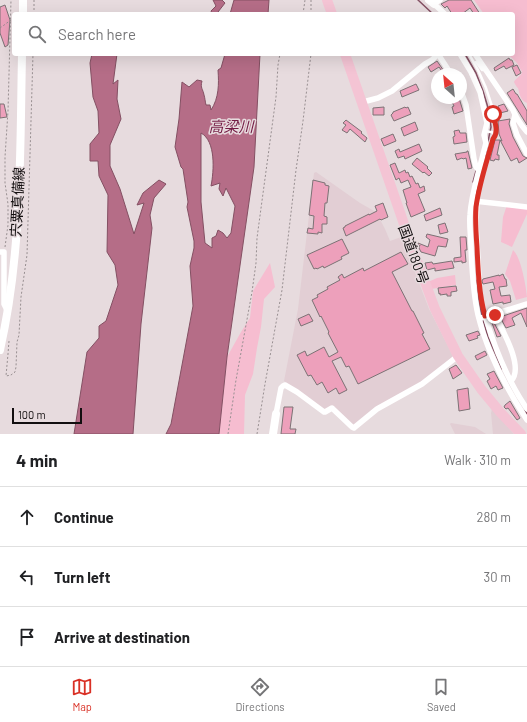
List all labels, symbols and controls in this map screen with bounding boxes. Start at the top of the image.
search box [12,12,515,56]
icon: search [26,23,48,45]
text: Search here [58,25,136,43]
north arrow [431,68,467,104]
route start [484,105,502,123]
water label: 高梁川 [208,117,255,135]
street label: 宍粟真備線 [7,167,27,237]
street label: 国道180号 [395,222,433,286]
route end [486,306,504,324]
scale bar [12,406,82,425]
text: 100 m [18,408,46,421]
text: 4 min [16,450,58,470]
text: Walk · 310 m [444,452,511,468]
icon: ahead [16,506,38,528]
text: Continue [54,508,114,526]
text: 280 m [477,509,511,525]
icon: left [16,566,38,588]
text: Turn left [54,568,110,586]
text: 30 m [484,569,511,585]
icon: arrive [16,626,38,648]
text: Arrive at destination [54,628,190,646]
tab: Map [71,676,93,713]
tab: Directions [235,676,285,713]
tab: Saved [427,676,456,713]

